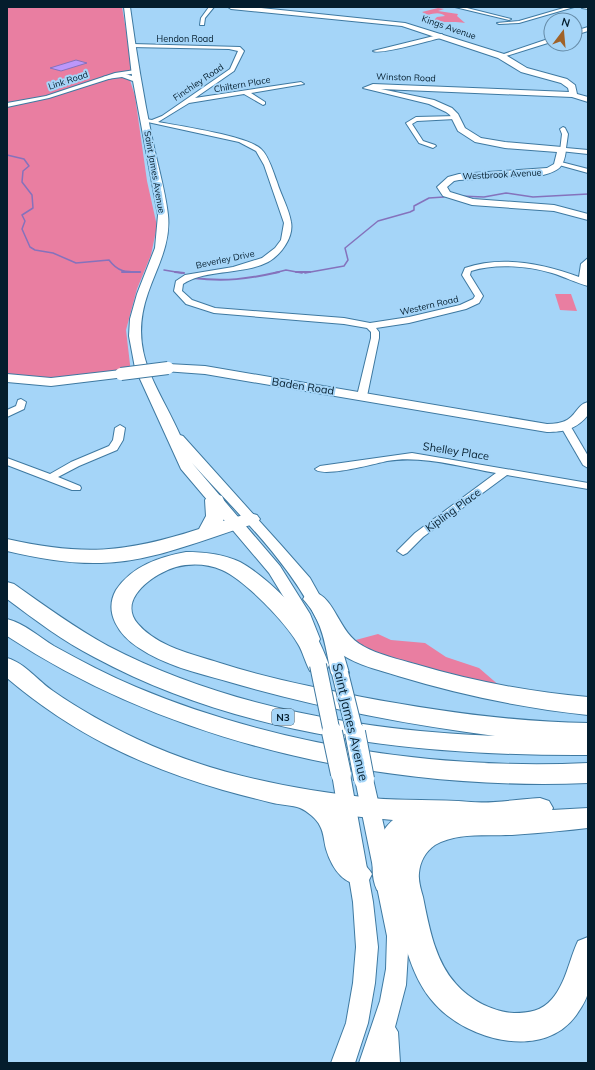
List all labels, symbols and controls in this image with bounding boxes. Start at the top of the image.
north arrow [543,12,583,52]
street label: Kings Avenue [420,13,478,41]
text: N [560,15,572,30]
street label: Hendon Road [156,33,214,44]
street label: Finchley Road [171,61,226,104]
street label: Link Road [47,68,89,92]
street label: Winston Road [376,70,436,84]
street label: Chiltern Place [213,74,271,94]
street label: Saint James Avenue [142,130,168,214]
street label: Westbrook Avenue [462,166,542,182]
street label: Beverley Drive [195,247,256,272]
street label: Western Road [399,293,459,317]
street label: Baden Road [271,374,335,398]
street label: Shelley Place [422,439,490,463]
street label: Kipling Place [423,485,483,535]
street label: Saint James Avenue [330,662,372,782]
road number: N3 [272,709,294,725]

